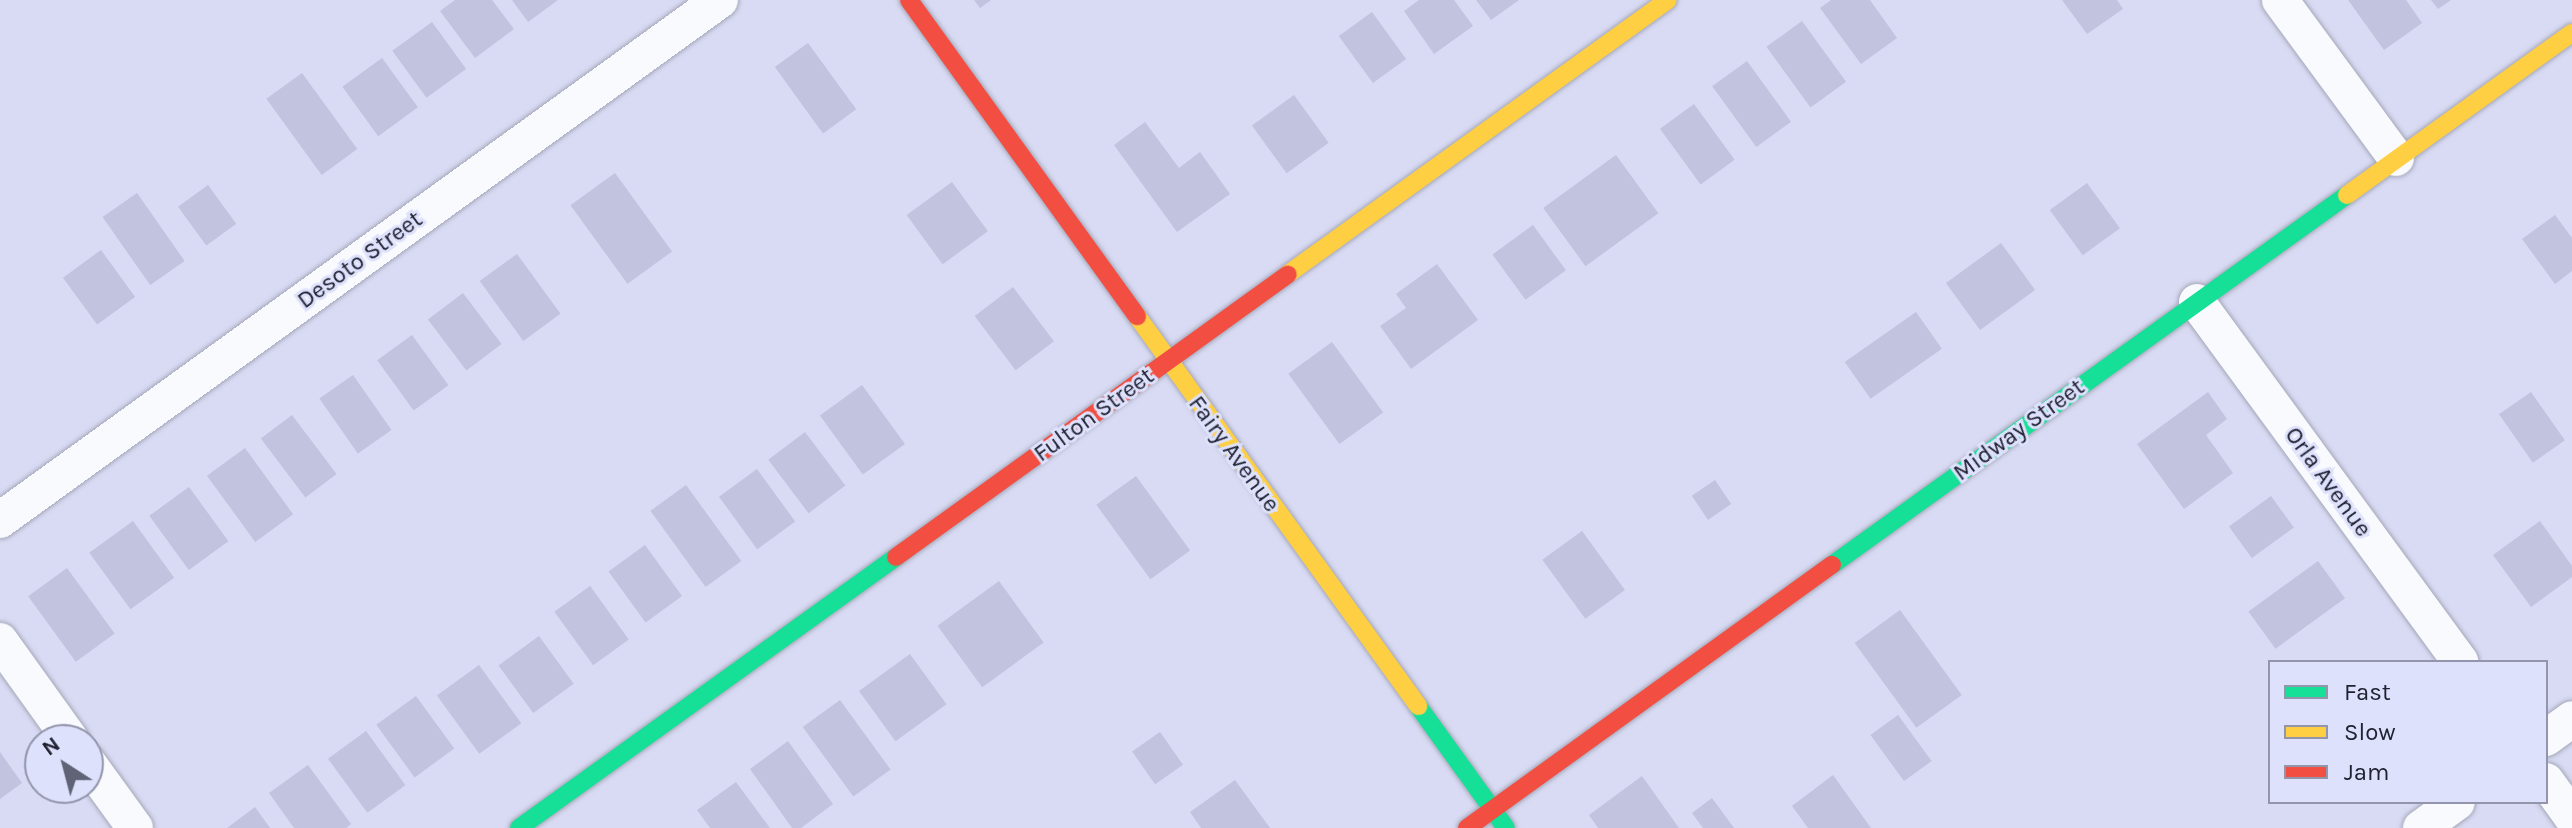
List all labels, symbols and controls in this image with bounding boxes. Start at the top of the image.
street label: Desoto Street [292,205,428,315]
street label: Fulton Street [1028,362,1160,468]
street label: Midway Street [1948,373,2090,487]
street label: Fairy Avenue [1182,390,1286,518]
street label: Orla Avenue [2279,421,2377,543]
legend [2268,660,2548,804]
text: Fast [2344,678,2391,706]
text: Slow [2344,718,2396,746]
north arrow [24,724,104,804]
text: N [37,731,65,761]
text: Jam [2344,758,2389,786]

